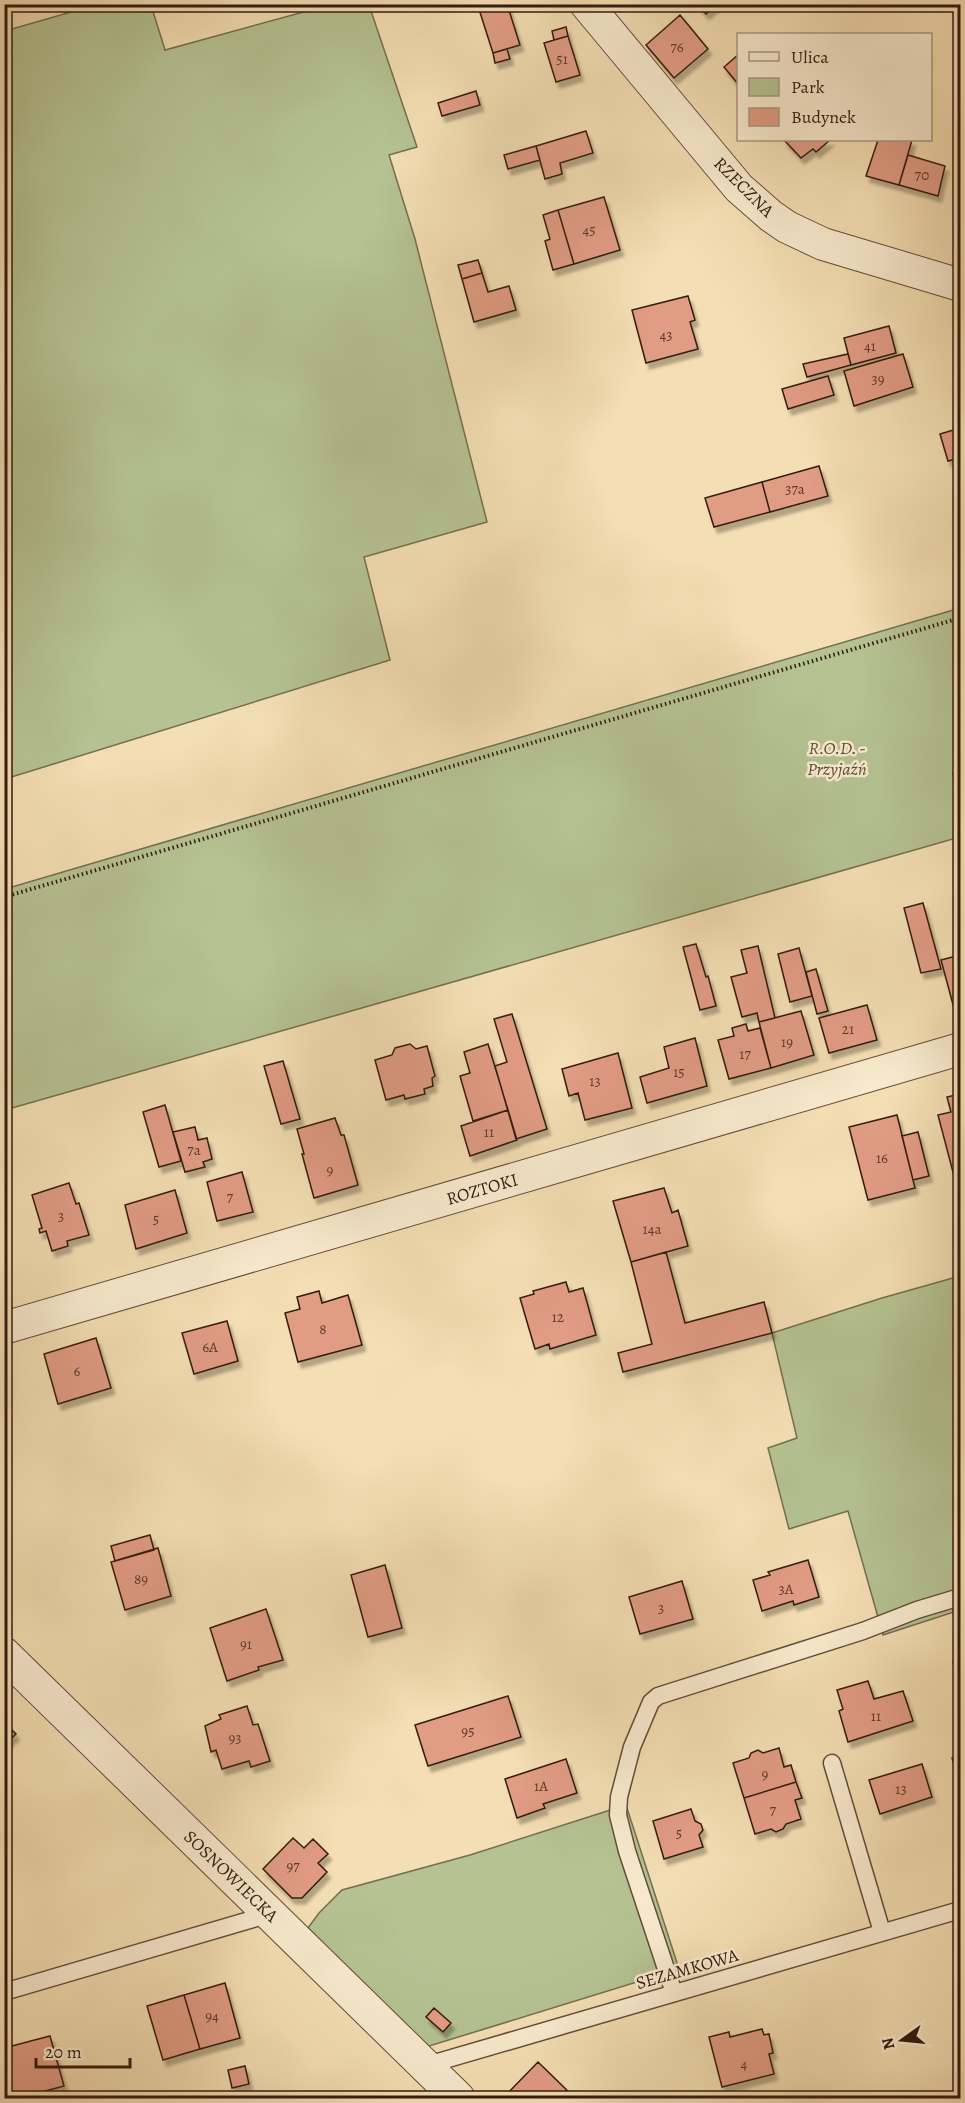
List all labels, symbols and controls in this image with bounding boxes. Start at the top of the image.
legend [737,33,932,141]
house number: 76 [670,37,684,57]
text: Ulica [791,45,829,69]
house number: 51 [556,49,568,69]
text: Park [791,75,825,99]
text: Budynek [791,105,856,129]
street label: RZECZNA [709,152,780,223]
house number: 70 [915,165,929,185]
house number: 45 [582,220,596,240]
house number: 43 [659,325,673,345]
house number: 41 [864,336,876,356]
house number: 39 [871,369,885,389]
house number: 37a [785,479,805,499]
park label: R.O.D. - Przyjaźń [807,736,867,781]
house number: 21 [842,1019,854,1039]
house number: 19 [781,1032,793,1052]
house number: 17 [739,1044,751,1064]
house number: 15 [673,1062,685,1082]
house number: 13 [589,1071,601,1091]
house number: 11 [484,1122,494,1142]
house number: 7a [187,1140,201,1160]
house number: 16 [876,1148,888,1168]
house number: 9 [327,1160,334,1180]
street label: ROZTOKI [443,1167,521,1211]
house number: 7 [227,1187,234,1207]
house number: 3 [58,1206,64,1226]
house number: 5 [153,1209,159,1229]
house number: 14a [643,1219,661,1239]
house number: 12 [552,1307,564,1327]
house number: 8 [319,1319,327,1339]
house number: 6A [202,1337,218,1357]
house number: 6 [74,1361,81,1381]
house number: 89 [134,1569,148,1589]
house number: 3A [778,1579,794,1599]
house number: 3 [658,1598,664,1618]
house number: 91 [240,1634,252,1654]
house number: 11 [871,1706,881,1726]
house number: 95 [461,1721,475,1741]
house number: 93 [228,1728,242,1748]
house number: 9 [762,1764,769,1784]
house number: 1A [534,1776,548,1796]
house number: 13 [895,1779,907,1799]
house number: 7 [770,1800,777,1820]
house number: 5 [676,1823,682,1843]
street label: SOSNOWIECKA [179,1825,284,1928]
house number: 97 [286,1856,300,1876]
street label: SEZAMKOWA [633,1943,742,1995]
house number: 94 [205,2006,219,2026]
north arrow [872,2010,932,2070]
scale bar [36,2031,130,2069]
text: N [876,2035,901,2052]
text: 20 m [45,2040,82,2064]
house number: 4 [741,2054,748,2074]

